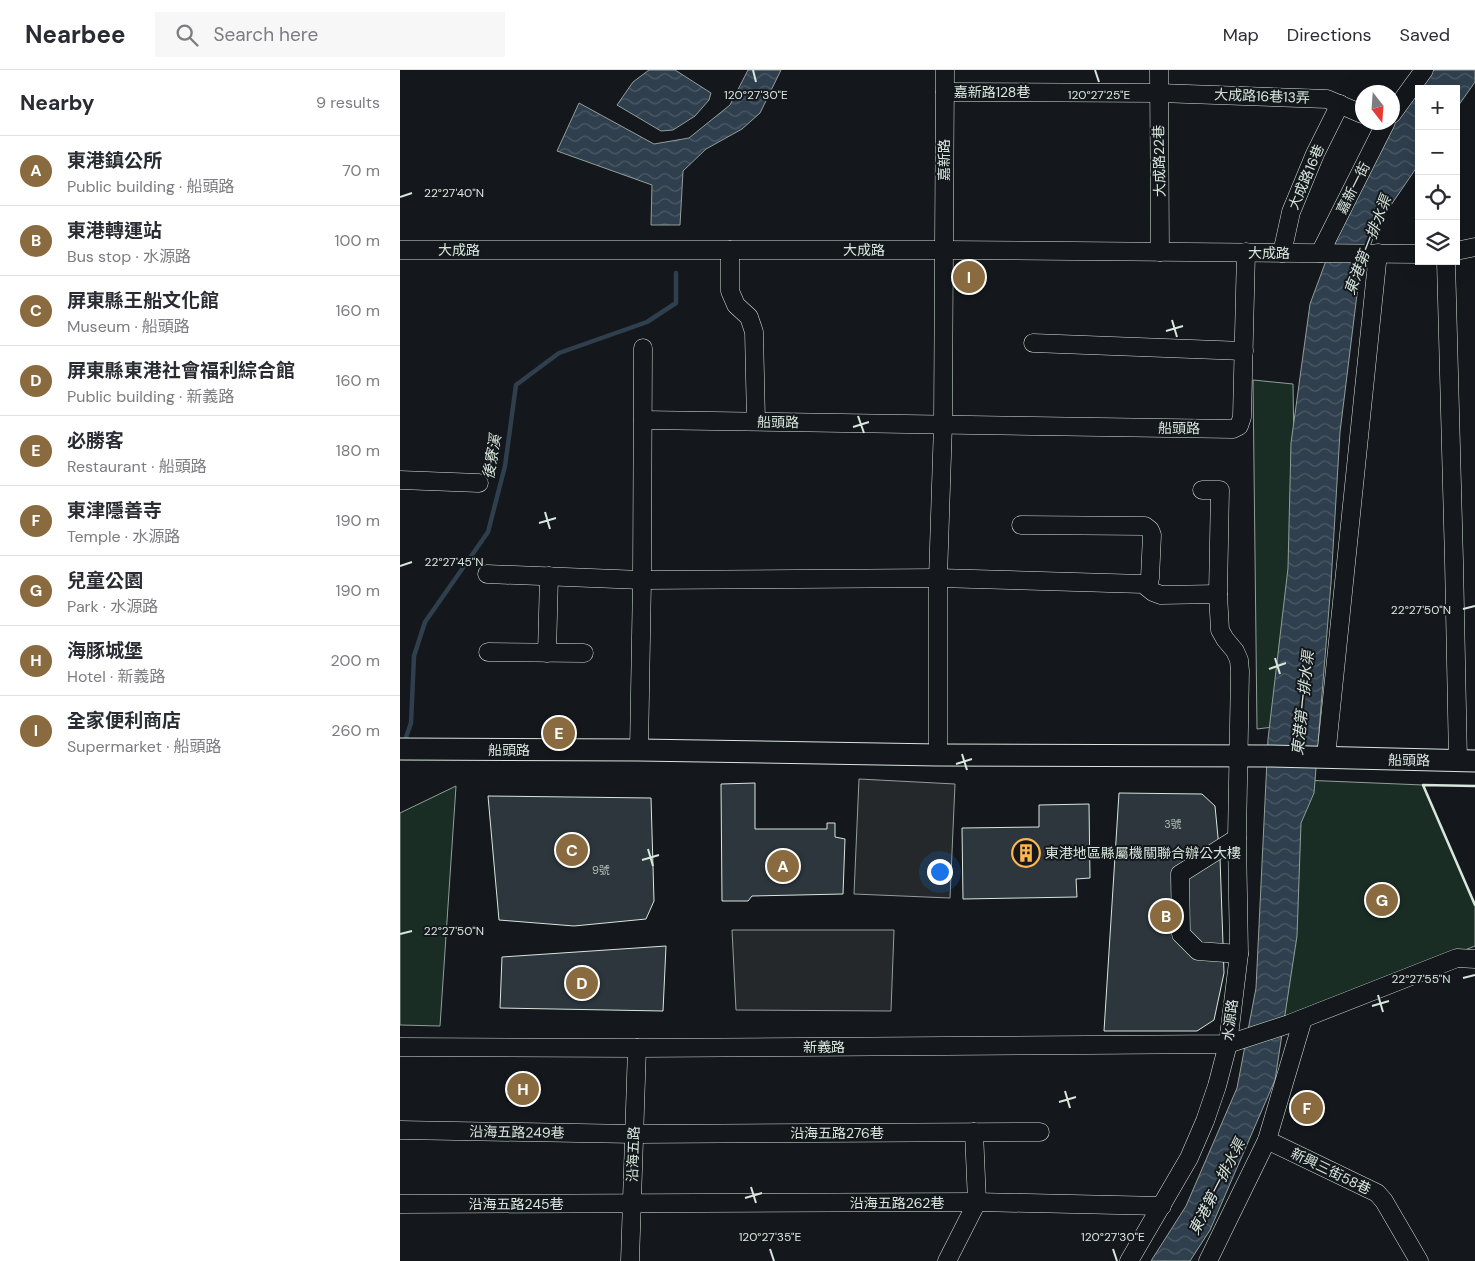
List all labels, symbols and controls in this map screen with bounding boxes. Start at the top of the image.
search box [155,12,505,57]
text: Nearbee [25,19,125,50]
icon: search [173,21,201,49]
text: Search here [213,22,318,47]
text: Map [1223,23,1259,47]
text: Directions [1287,23,1372,47]
text: Saved [1400,23,1450,47]
street label: 嘉新路128巷 [954,83,1030,101]
street label: 大成路16巷13弄 [1214,85,1310,107]
north arrow [1355,85,1400,130]
map controls [1415,85,1460,265]
button: + [1415,85,1460,130]
text: 120°27'30"E [724,87,788,103]
text: 120°27'25"E [1068,87,1130,103]
text: Nearby [20,89,94,117]
text: 9 results [316,92,380,113]
street label: 大成路22巷 [1149,125,1169,197]
button: − [1415,130,1460,175]
street label: 嘉新路 [935,139,953,181]
street label: 大成路16巷 [1284,142,1328,212]
text: 東港鎮公所 [67,148,162,173]
street label: 嘉新一街 [1332,159,1374,217]
text: A [30,160,42,181]
text: 70 m [342,160,380,181]
button: locate [1415,175,1460,220]
text: Public building · 船頭路 [67,176,235,197]
text: 22°27'40"N [424,185,484,201]
water label: 東港第一排水渠 [1340,191,1397,298]
text: 東港轉運站 [67,218,162,243]
button: layers [1415,220,1460,265]
text: B [31,230,41,251]
text: 100 m [335,230,380,251]
street label: 大成路 [438,241,480,259]
street label: 大成路 [843,241,885,259]
street label: 大成路 [1248,244,1290,262]
text: Bus stop · 水源路 [67,246,191,267]
pin: I [953,258,985,296]
text: 屏東縣王船文化館 [67,288,219,313]
text: C [30,300,42,321]
text: 160 m [336,300,380,321]
text: Museum · 船頭路 [67,316,190,337]
text: 屏東縣東港社會福利綜合館 [67,358,295,383]
text: D [30,370,42,391]
text: 160 m [336,370,380,391]
text: Public building · 新義路 [67,386,235,407]
street label: 船頭路 [757,413,799,431]
street label: 船頭路 [1158,419,1200,437]
text: 必勝客 [67,428,124,453]
water label: 後寮溪 [478,431,506,481]
text: E [31,440,41,461]
text: 180 m [336,440,380,461]
text: Restaurant · 船頭路 [67,456,207,477]
text: 東津隱善寺 [67,498,162,523]
text: F [32,510,40,531]
text: 190 m [336,510,380,531]
text: Temple · 水源路 [67,526,180,547]
text: 22°27'45"N [425,554,483,570]
text: 兒童公園 [67,568,143,593]
text: G [30,580,42,601]
text: 190 m [336,580,380,601]
text: Park · 水源路 [67,596,158,617]
text: 22°27'50"N [1391,602,1451,618]
text: 海豚城堡 [67,638,143,663]
water label: 東港第一排水渠 [1288,648,1319,756]
text: H [30,650,42,671]
text: 200 m [331,650,380,671]
text: Hotel · 新義路 [67,666,165,687]
text: 全家便利商店 [67,708,181,733]
pin: E [543,714,575,752]
text: I [34,720,38,741]
text: 260 m [331,720,380,741]
text: Supermarket · 船頭路 [67,736,222,757]
street label: 船頭路 [488,741,530,759]
street label: 船頭路 [1388,751,1430,769]
house number: 3號 [1164,817,1182,831]
pin: C [556,831,588,869]
building icon: 東港地區縣屬機關聯合辦公大樓 [1011,838,1041,868]
place label: 東港地區縣屬機關聯合辦公大樓 [1045,844,1241,862]
pin: A [767,847,799,885]
your location [927,859,953,885]
house number: 9號 [592,863,610,877]
pin: G [1366,881,1398,919]
pin: B [1150,897,1182,935]
text: 22°27'50"N [424,923,484,939]
pin: D [566,964,598,1002]
text: 22°27'55"N [1391,971,1451,987]
street label: 水源路 [1219,998,1241,1042]
street label: 新義路 [803,1038,845,1056]
pin: H [507,1070,539,1108]
pin: F [1291,1089,1323,1127]
street label: 沿海五路249巷 [469,1122,565,1142]
street label: 沿海五路276巷 [790,1124,884,1142]
street label: 沿海五路 [623,1126,643,1182]
water label: 東港第一排水渠 [1184,1134,1251,1238]
street label: 新興三街58巷 [1288,1144,1374,1198]
street label: 沿海五路262巷 [850,1194,944,1212]
street label: 沿海五路245巷 [469,1195,563,1213]
text: 120°27'35"E [739,1229,802,1245]
text: 120°27'30"E [1081,1229,1145,1245]

